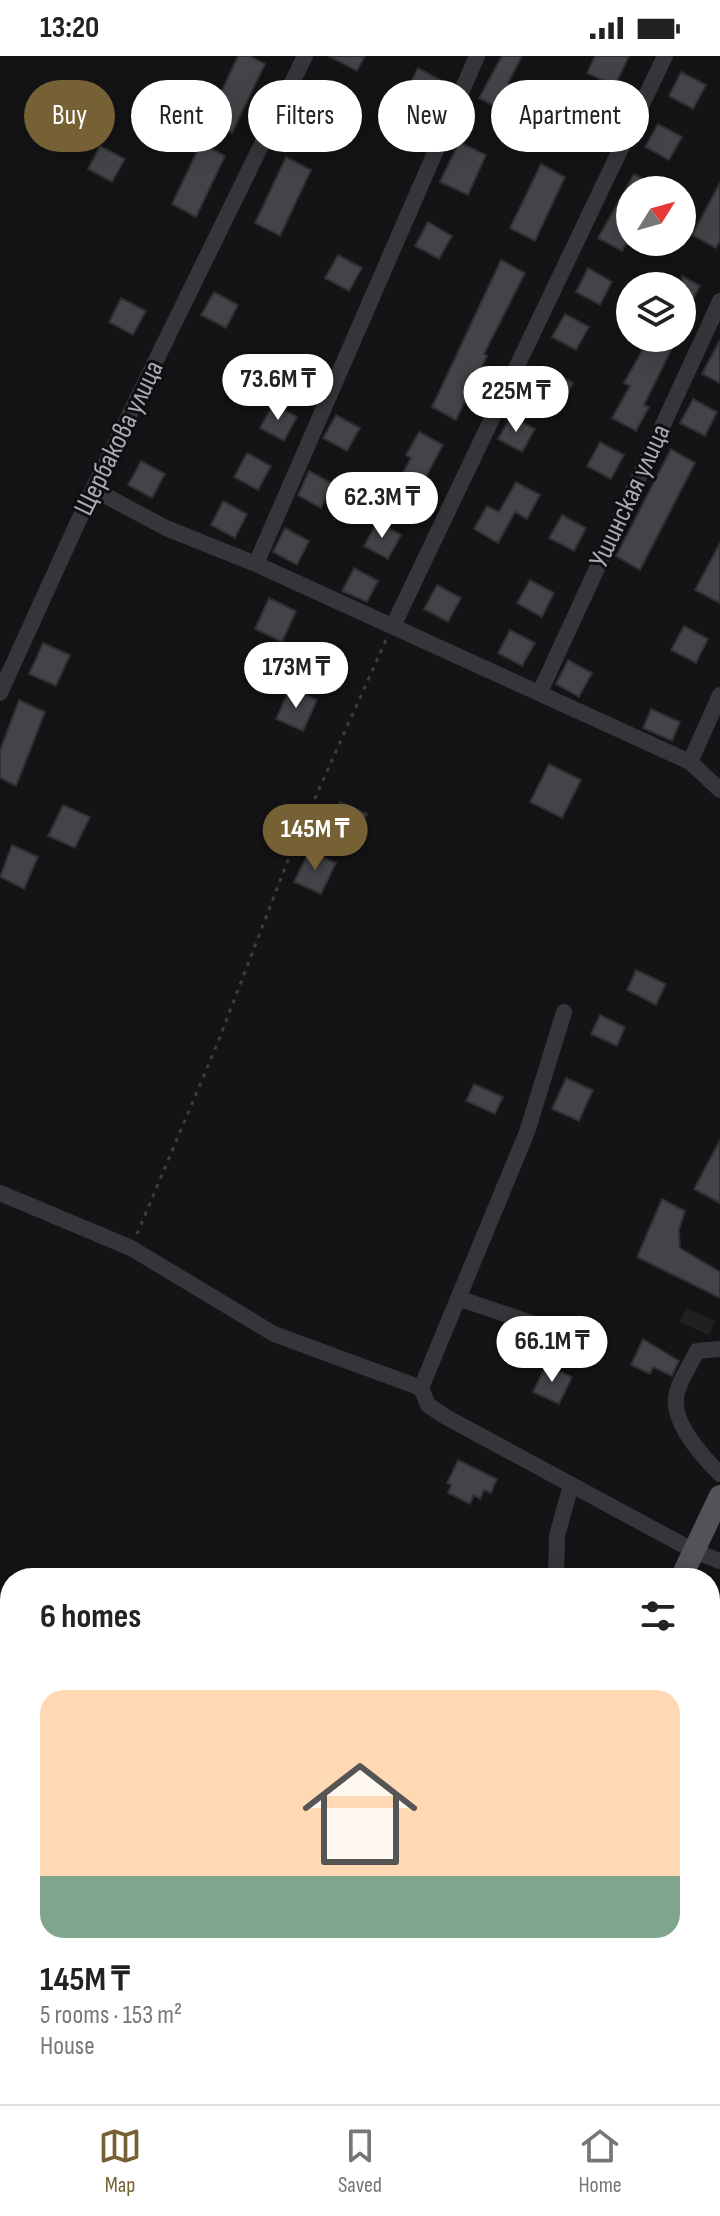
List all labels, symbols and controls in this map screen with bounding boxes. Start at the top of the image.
text: 13:20 [40,10,99,46]
chip: Buy [24,80,115,152]
chip: Rent [131,80,232,152]
chip: Filters [248,80,362,152]
chip: New [378,80,475,152]
chip: Apartment [491,80,649,152]
north arrow [616,176,696,256]
map controls [616,176,696,352]
button: layers [616,272,696,352]
pin: 73.6M ₸ [204,354,352,422]
street label: Щербакова улица [67,355,171,521]
text: 73.6M ₸ [240,364,316,395]
pin: 225M ₸ [451,366,581,434]
text: 225M ₸ [482,376,550,407]
street label: Ушинская улица [582,419,678,573]
pin: 62.3M ₸ [308,472,456,540]
text: 62.3M ₸ [344,482,420,513]
pin: 173M ₸ [231,642,361,710]
text: 173M ₸ [262,652,330,683]
pin: 145M ₸ [250,804,380,872]
text: 145M ₸ [281,814,349,845]
pin: 66.1M ₸ [478,1316,626,1384]
text: 66.1M ₸ [514,1326,590,1357]
icon: filters [636,1594,680,1638]
text: 6 homes [40,1596,141,1637]
icon: home [288,1742,432,1886]
text: 145M ₸ [40,1959,130,2000]
text: 5 rooms · 153 m² [40,2000,182,2031]
text: House [40,2031,95,2062]
tab: Map [98,2124,142,2199]
tab: Saved [338,2124,382,2199]
tab: Home [578,2124,622,2199]

